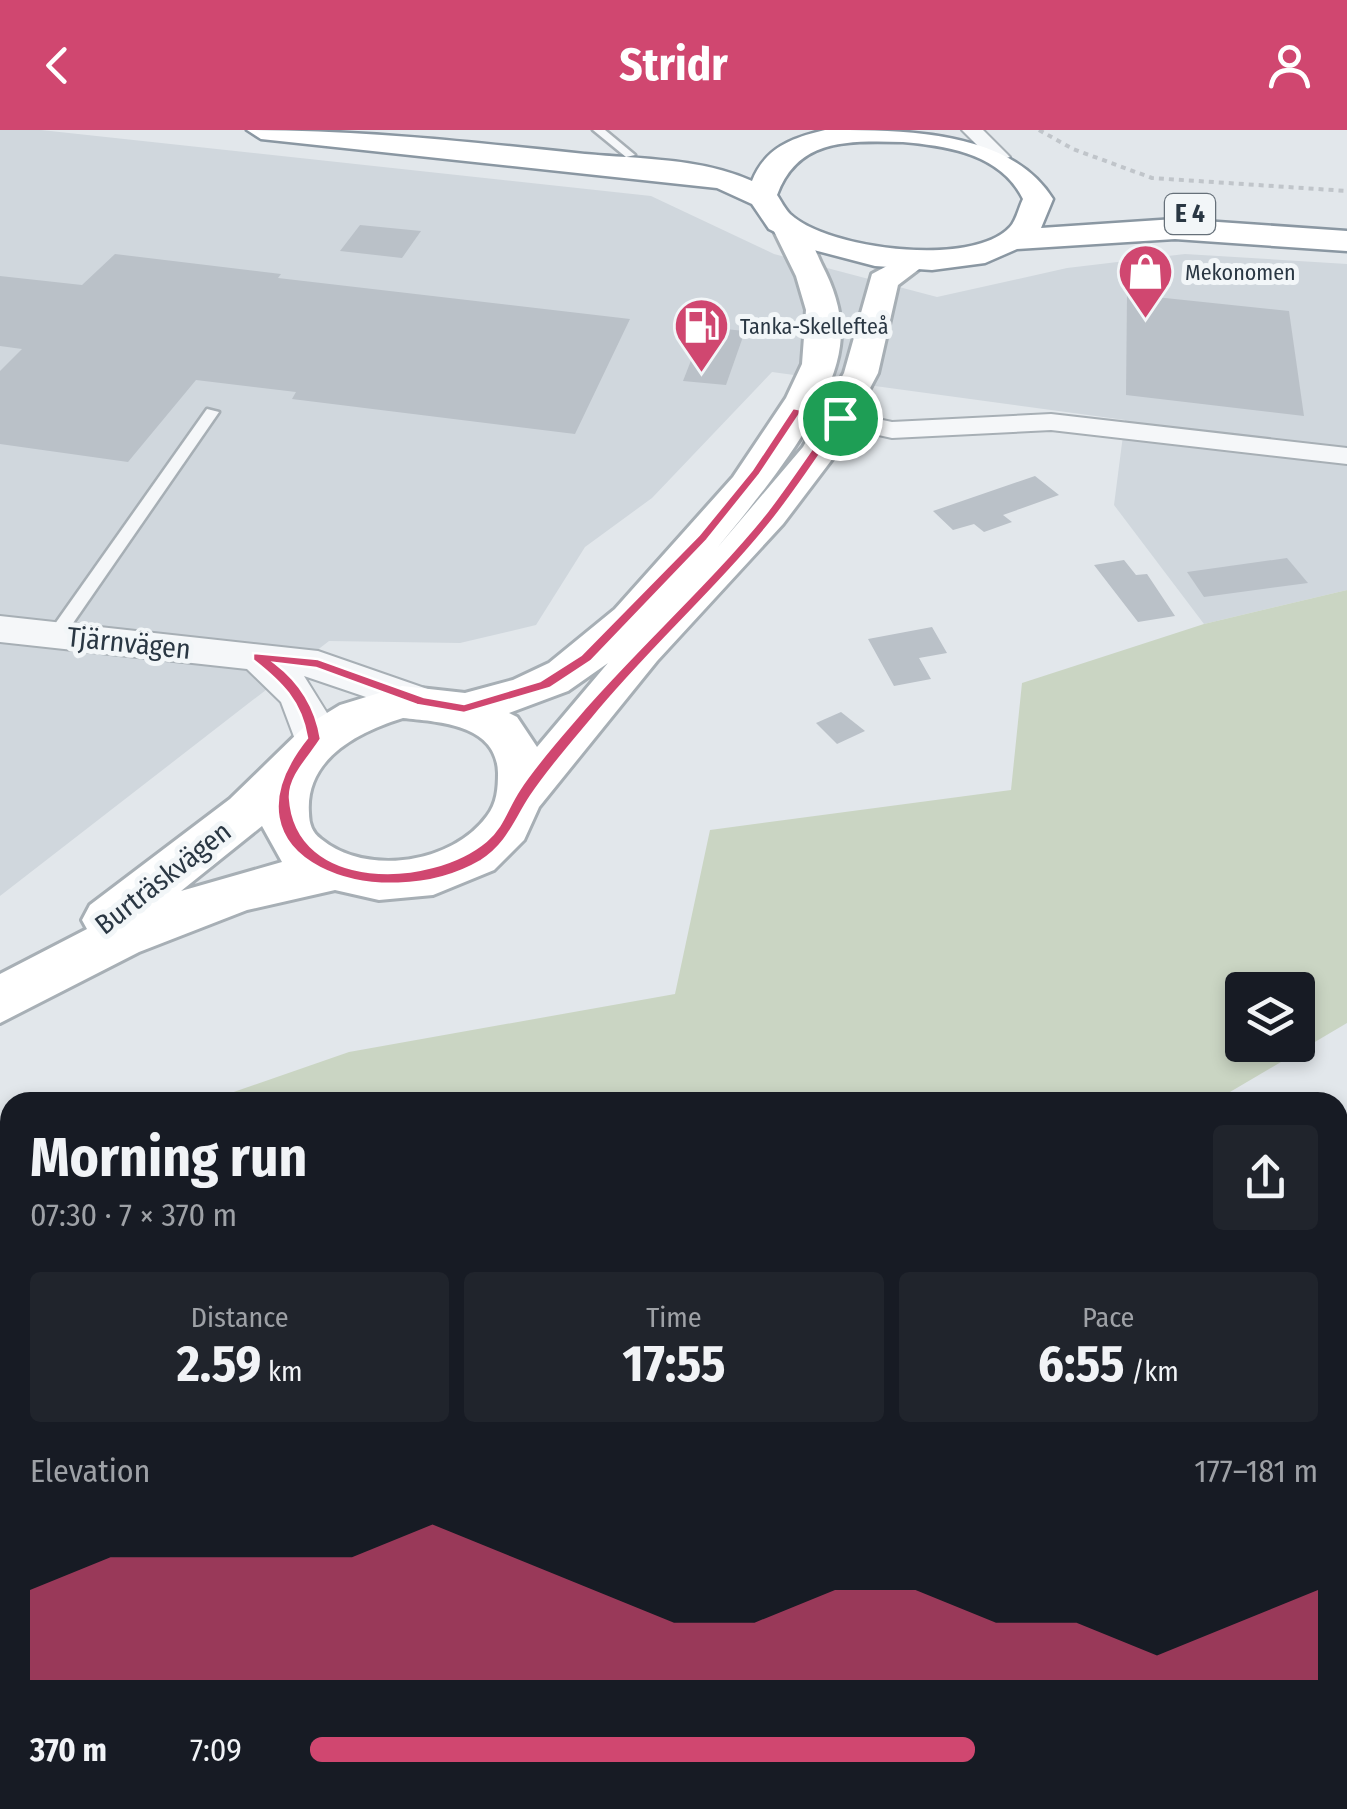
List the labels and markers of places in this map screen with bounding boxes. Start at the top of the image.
shop icon: Mekonomen [1116,242,1176,321]
place label: Mekonomen [1185,259,1296,286]
fuel station icon: Tanka-Skellefteå [671,296,731,375]
place label: Tanka-Skellefteå [740,313,888,340]
pin [798,376,883,461]

